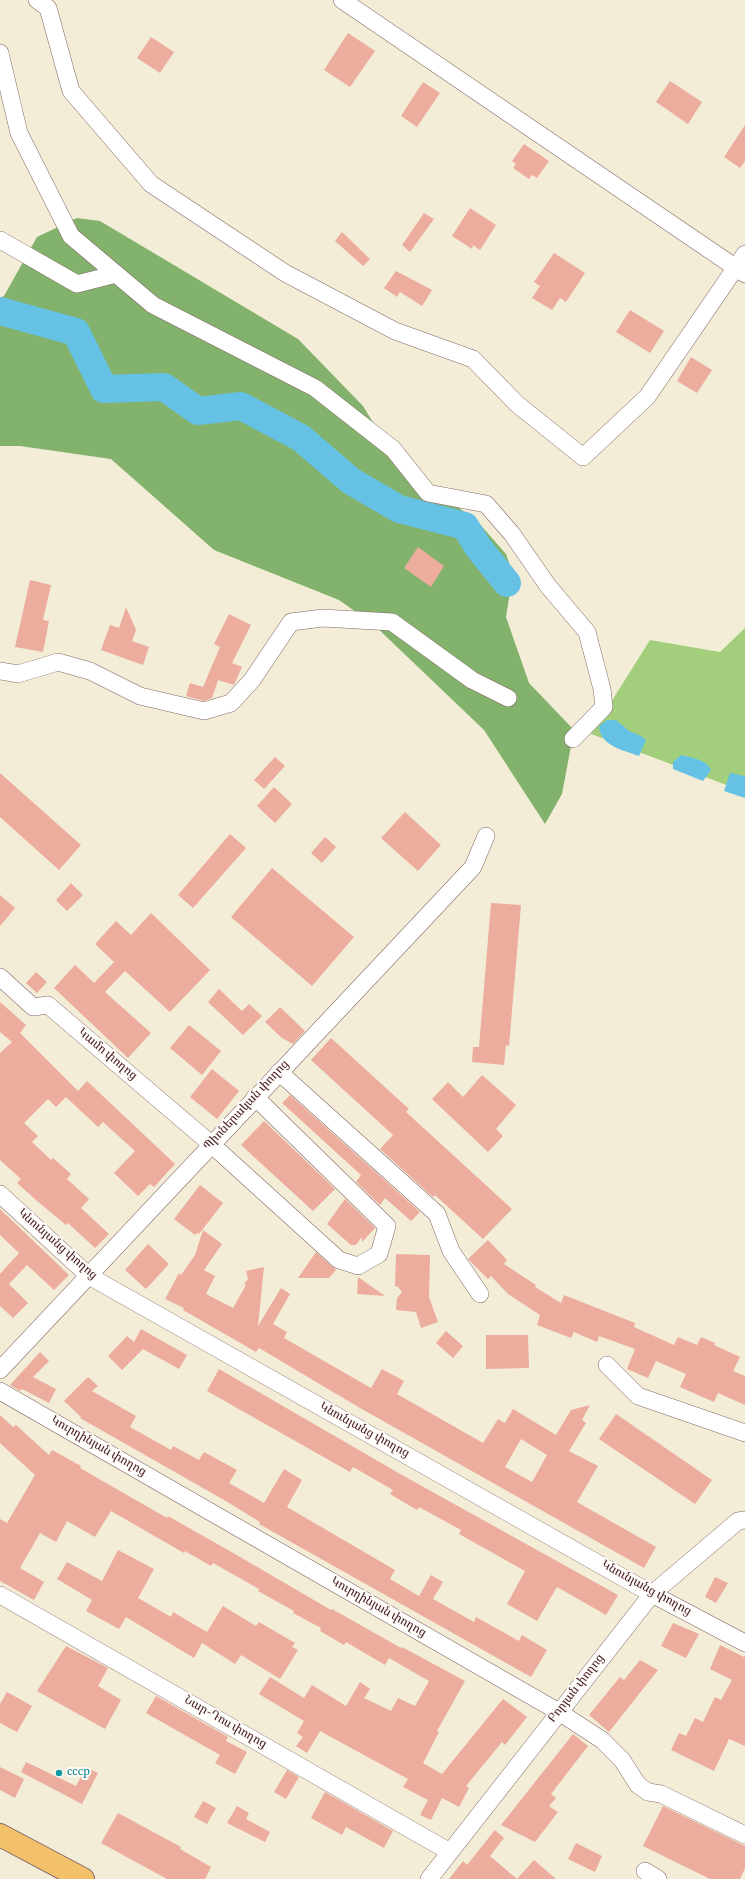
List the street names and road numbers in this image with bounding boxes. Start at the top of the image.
street label: Կամո փողոց [75,1026,139,1084]
street label: Պիոներական փողոց [201,1058,293,1154]
street label: Կնունյանց փողոց [14,1207,100,1283]
street label: Կնունյանց փողոց [317,1400,411,1462]
street label: Կուրղինյան փողոց [48,1414,148,1480]
street label: Կնունյանց փողոց [599,1558,693,1620]
street label: Կուրղինյան փողոց [328,1575,428,1641]
street label: Բորյան փողոց [546,1652,608,1726]
street label: Նար-Դոս փողոց [181,1694,269,1752]

